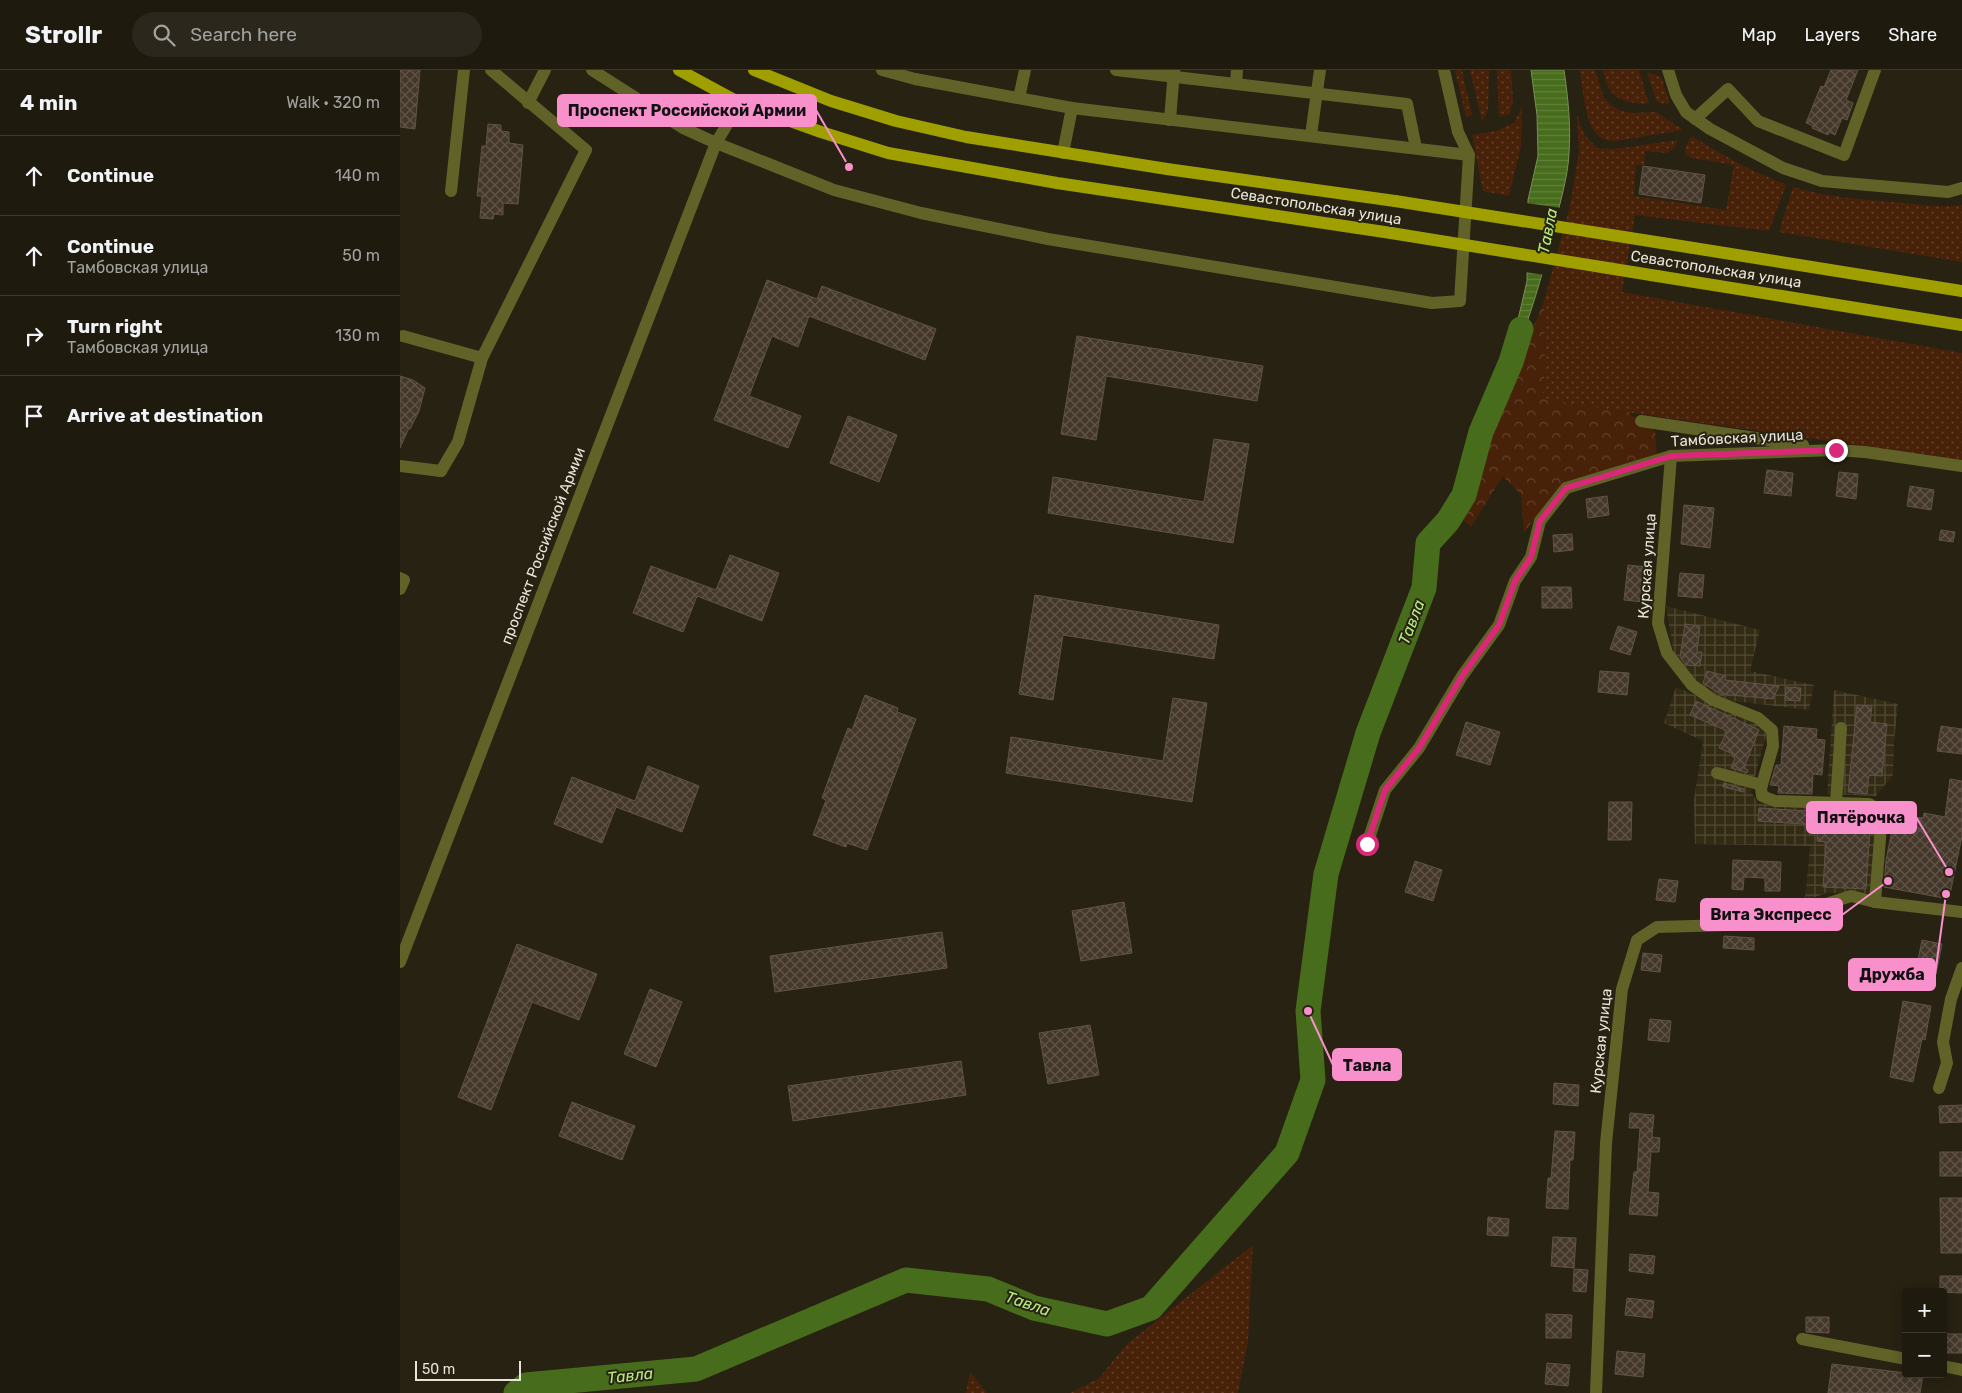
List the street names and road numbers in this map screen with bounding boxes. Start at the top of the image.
street label: Севастопольская улица [1229,184,1403,228]
street label: Севастопольская улица [1629,247,1803,291]
street label: Тамбовская улица [1670,426,1804,450]
street label: проспект Российской Армии [497,445,589,647]
street label: Курская улица [1634,513,1660,619]
street label: Курская улица [1587,988,1615,1094]

